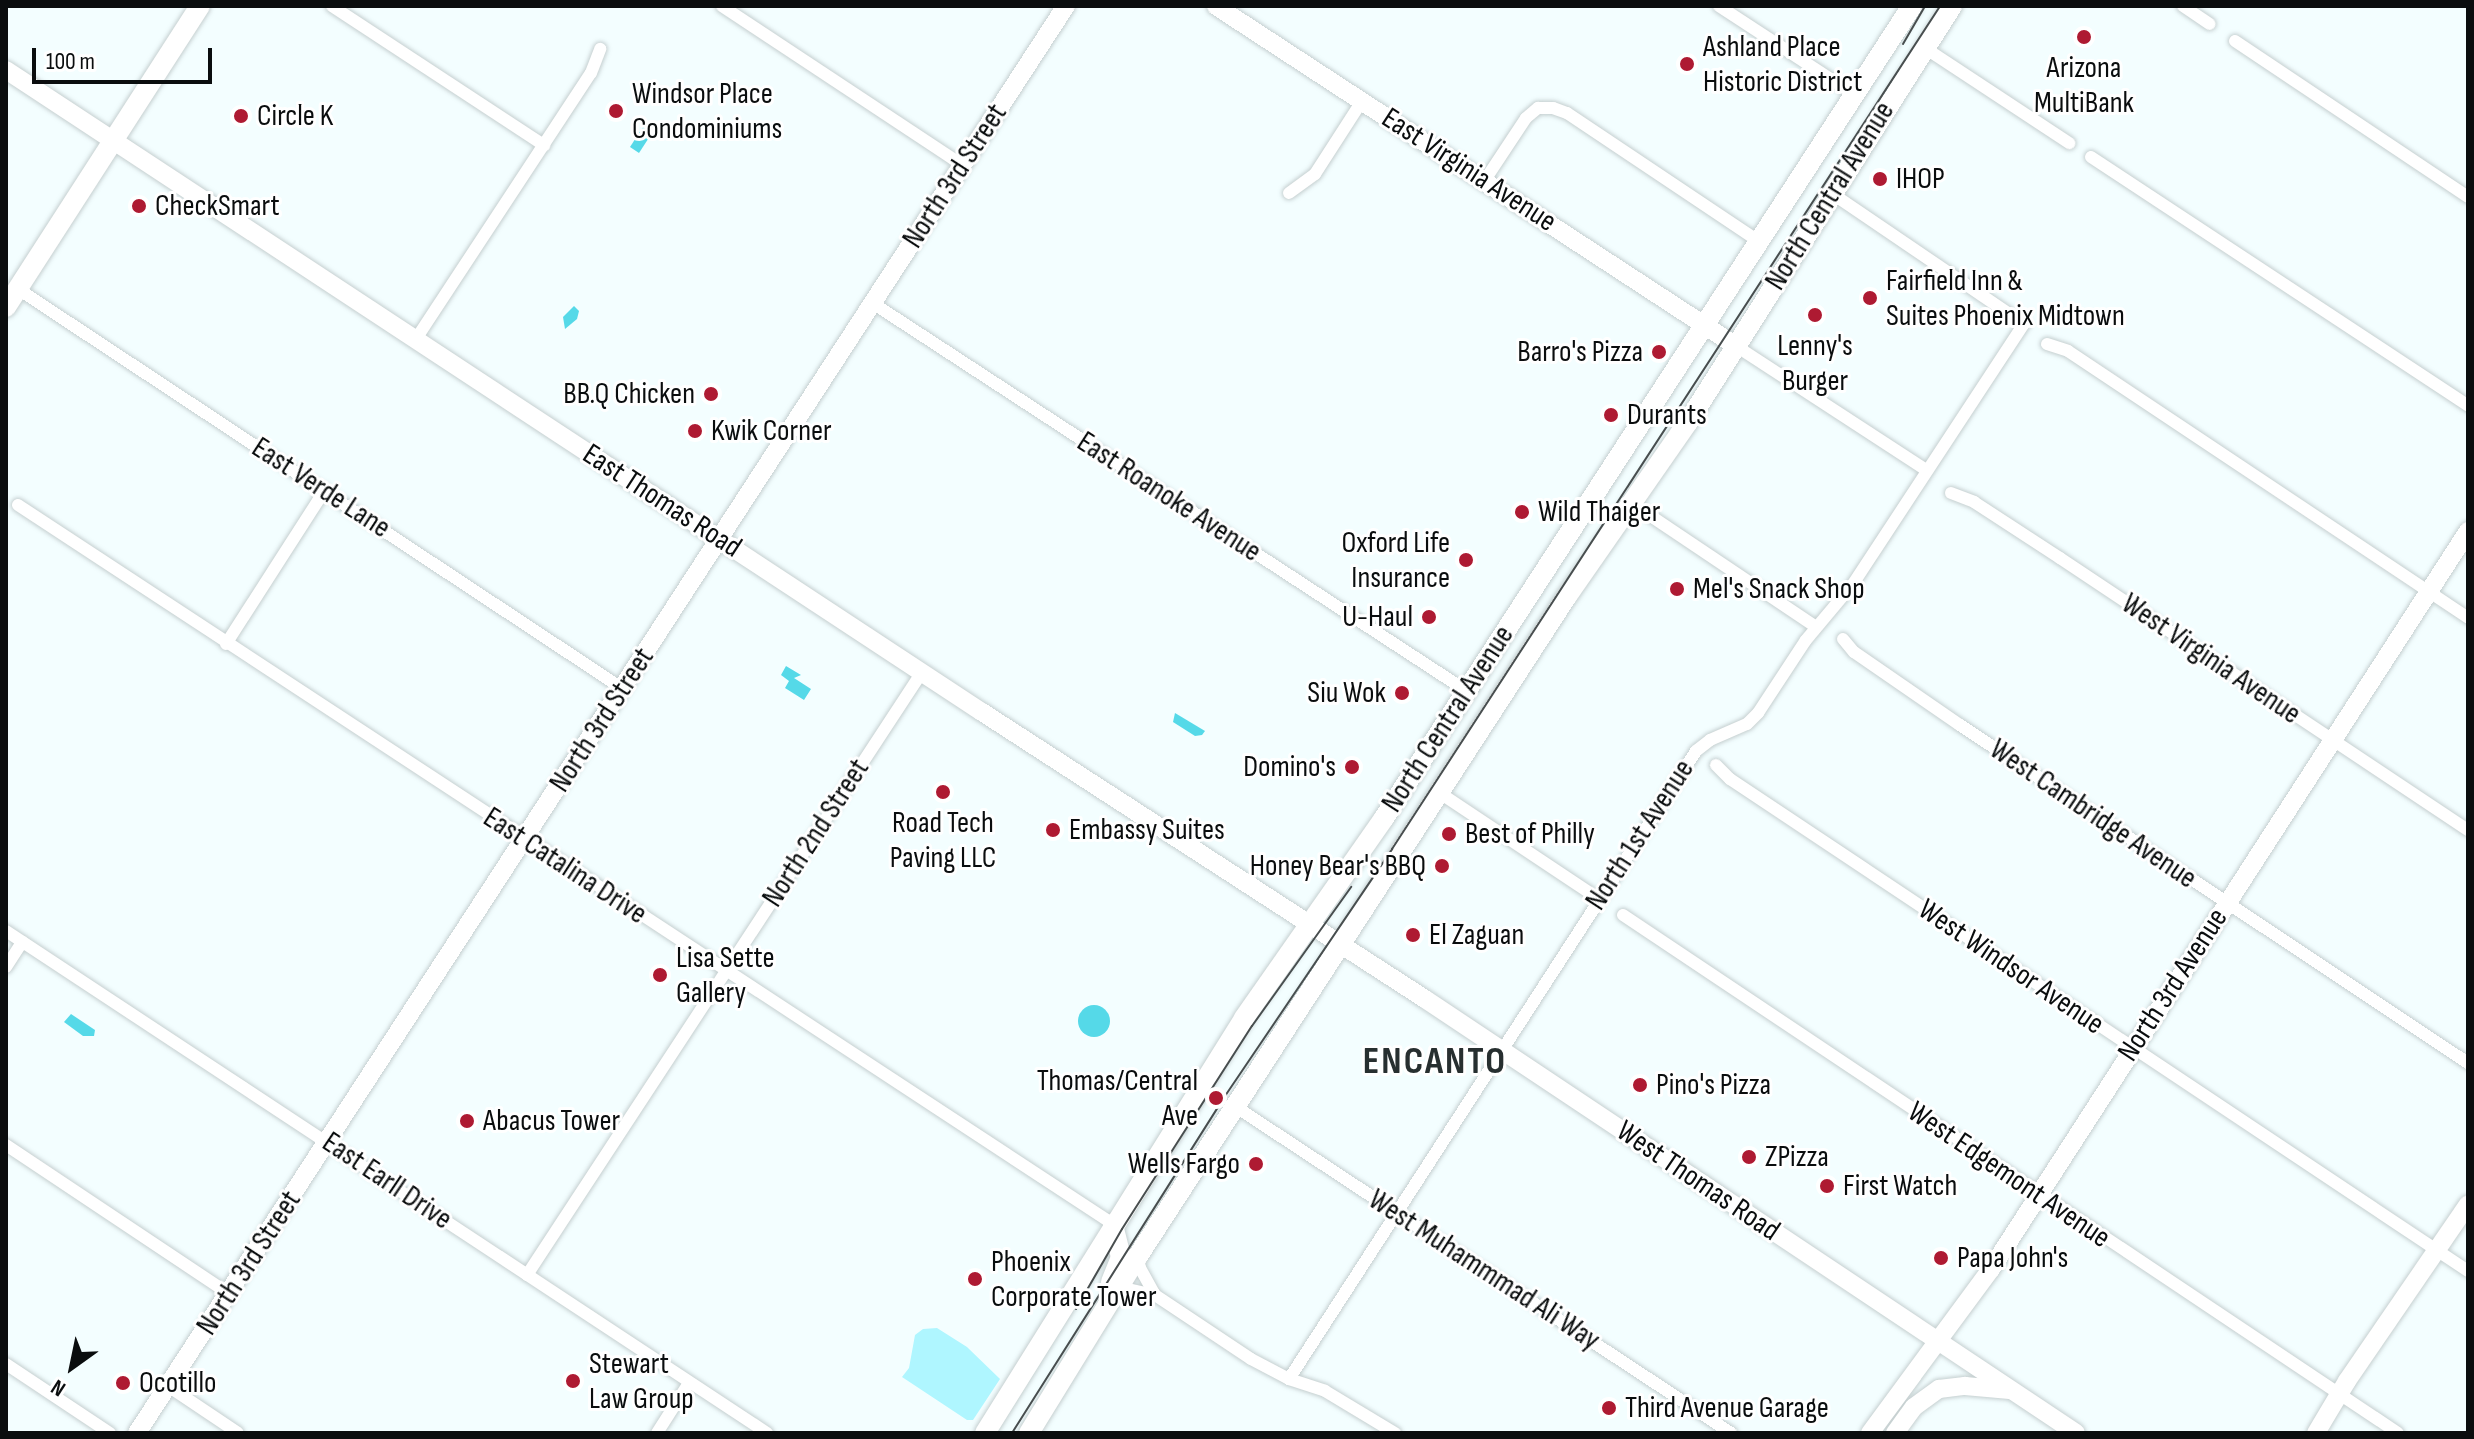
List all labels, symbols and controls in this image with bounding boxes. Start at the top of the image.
marker: Arizona MultiBank [2075,28,2093,46]
place label: Ashland Place Historic District [1703,29,1862,100]
scale bar [36,32,216,82]
text: 100 m [46,47,95,76]
place label: Arizona MultiBank [2034,50,2134,120]
marker: Ashland Place Historic District [1678,55,1696,73]
place label: Windsor Place Condominiums [632,76,782,146]
street label: North Central Avenue [1758,95,1902,297]
street label: North 3rd Street [895,97,1015,255]
place label: Circle K [257,98,333,134]
street label: East Virginia Avenue [1375,100,1563,240]
marker: Windsor Place Condominiums [607,102,625,120]
marker: Circle K [232,107,250,125]
place label: IHOP [1896,161,1945,197]
marker: IHOP [1871,170,1889,188]
place label: CheckSmart [155,188,280,224]
marker: CheckSmart [130,197,148,215]
place label: Fairfield Inn & Suites Phoenix Midtown [1886,263,2125,334]
marker: Fairfield Inn & Suites Phoenix Midtown [1861,289,1879,307]
marker: Lenny's Burger [1806,306,1824,324]
place label: Lenny's Burger [1777,328,1853,398]
place label: Barro's Pizza [1517,334,1643,370]
marker: Barro's Pizza [1650,343,1668,361]
place label: BB.Q Chicken [563,376,695,412]
marker: BB.Q Chicken [702,385,720,403]
place label: Durants [1627,397,1707,433]
marker: Durants [1602,406,1620,424]
place label: Kwik Corner [711,413,832,449]
marker: Kwik Corner [686,422,704,440]
street label: East Roanoke Avenue [1070,424,1268,570]
street label: East Verde Lane [245,430,397,546]
street label: East Thomas Road [576,436,748,566]
place label: Wild Thaiger [1538,494,1660,530]
marker: Wild Thaiger [1513,503,1531,521]
place label: Oxford Life Insurance [1341,525,1450,596]
marker: Oxford Life Insurance [1457,551,1475,569]
place label: Mel's Snack Shop [1693,571,1865,607]
marker: Mel's Snack Shop [1668,580,1686,598]
street label: West Virginia Avenue [2115,586,2307,732]
place label: U-Haul [1342,599,1413,635]
marker: U-Haul [1420,608,1438,626]
street label: North Central Avenue [1374,619,1522,819]
street label: North 3rd Street [542,641,662,799]
place label: Siu Wok [1307,675,1386,711]
marker: Siu Wok [1393,684,1411,702]
street label: West Cambridge Avenue [1983,731,2203,897]
place label: Domino's [1243,749,1336,785]
street label: North 2nd Street [755,752,877,914]
street label: North 1st Avenue [1578,753,1702,917]
marker: Domino's [1343,758,1361,776]
marker: Road Tech Paving LLC [934,783,952,801]
street label: East Catalina Drive [477,800,653,932]
place label: Road Tech Paving LLC [890,805,996,876]
place label: Embassy Suites [1069,812,1225,848]
place label: Best of Philly [1465,816,1595,852]
marker: Embassy Suites [1044,821,1062,839]
marker: Best of Philly [1440,825,1458,843]
place label: Honey Bear's BBQ [1250,848,1426,884]
marker: Honey Bear's BBQ [1433,857,1451,875]
street label: West Windsor Avenue [1911,892,2111,1042]
street label: North 3rd Avenue [2110,902,2236,1068]
place label: El Zaguan [1429,917,1524,953]
marker: El Zaguan [1404,926,1422,944]
place label: Lisa Sette Gallery [676,940,775,1010]
marker: Lisa Sette Gallery [651,966,669,984]
district label: ENCANTO [1363,1039,1507,1085]
place label: Thomas/Central Ave [1037,1063,1198,1134]
place label: Pino's Pizza [1656,1067,1771,1103]
marker: Pino's Pizza [1631,1076,1649,1094]
marker: Thomas/Central Ave [1205,1087,1227,1109]
street label: West Edgemont Avenue [1901,1094,2117,1256]
place label: Abacus Tower [483,1103,620,1139]
marker: Abacus Tower [458,1112,476,1130]
street label: West Thomas Road [1609,1113,1787,1249]
street label: East Earll Drive [315,1125,459,1237]
place label: ZPizza [1765,1139,1829,1175]
place label: Wells Fargo [1128,1146,1240,1182]
marker: ZPizza [1740,1148,1758,1166]
marker: Wells Fargo [1247,1155,1265,1173]
place label: First Watch [1843,1168,1957,1204]
marker: First Watch [1818,1177,1836,1195]
street label: West Muhammmad Ali Way [1362,1182,1606,1358]
street label: North 3rd Street [189,1184,309,1342]
place label: Papa John's [1957,1240,2068,1276]
place label: Phoenix Corporate Tower [991,1244,1157,1314]
marker: Papa John's [1932,1249,1950,1267]
marker: Phoenix Corporate Tower [966,1270,984,1288]
north arrow [32,1327,112,1407]
place label: Stewart Law Group [589,1346,694,1416]
place label: Ocotillo [139,1365,216,1401]
marker: Stewart Law Group [564,1372,582,1390]
text: N [46,1373,71,1402]
marker: Ocotillo [114,1374,132,1392]
place label: Third Avenue Garage [1625,1390,1829,1426]
marker: Third Avenue Garage [1600,1399,1618,1417]

